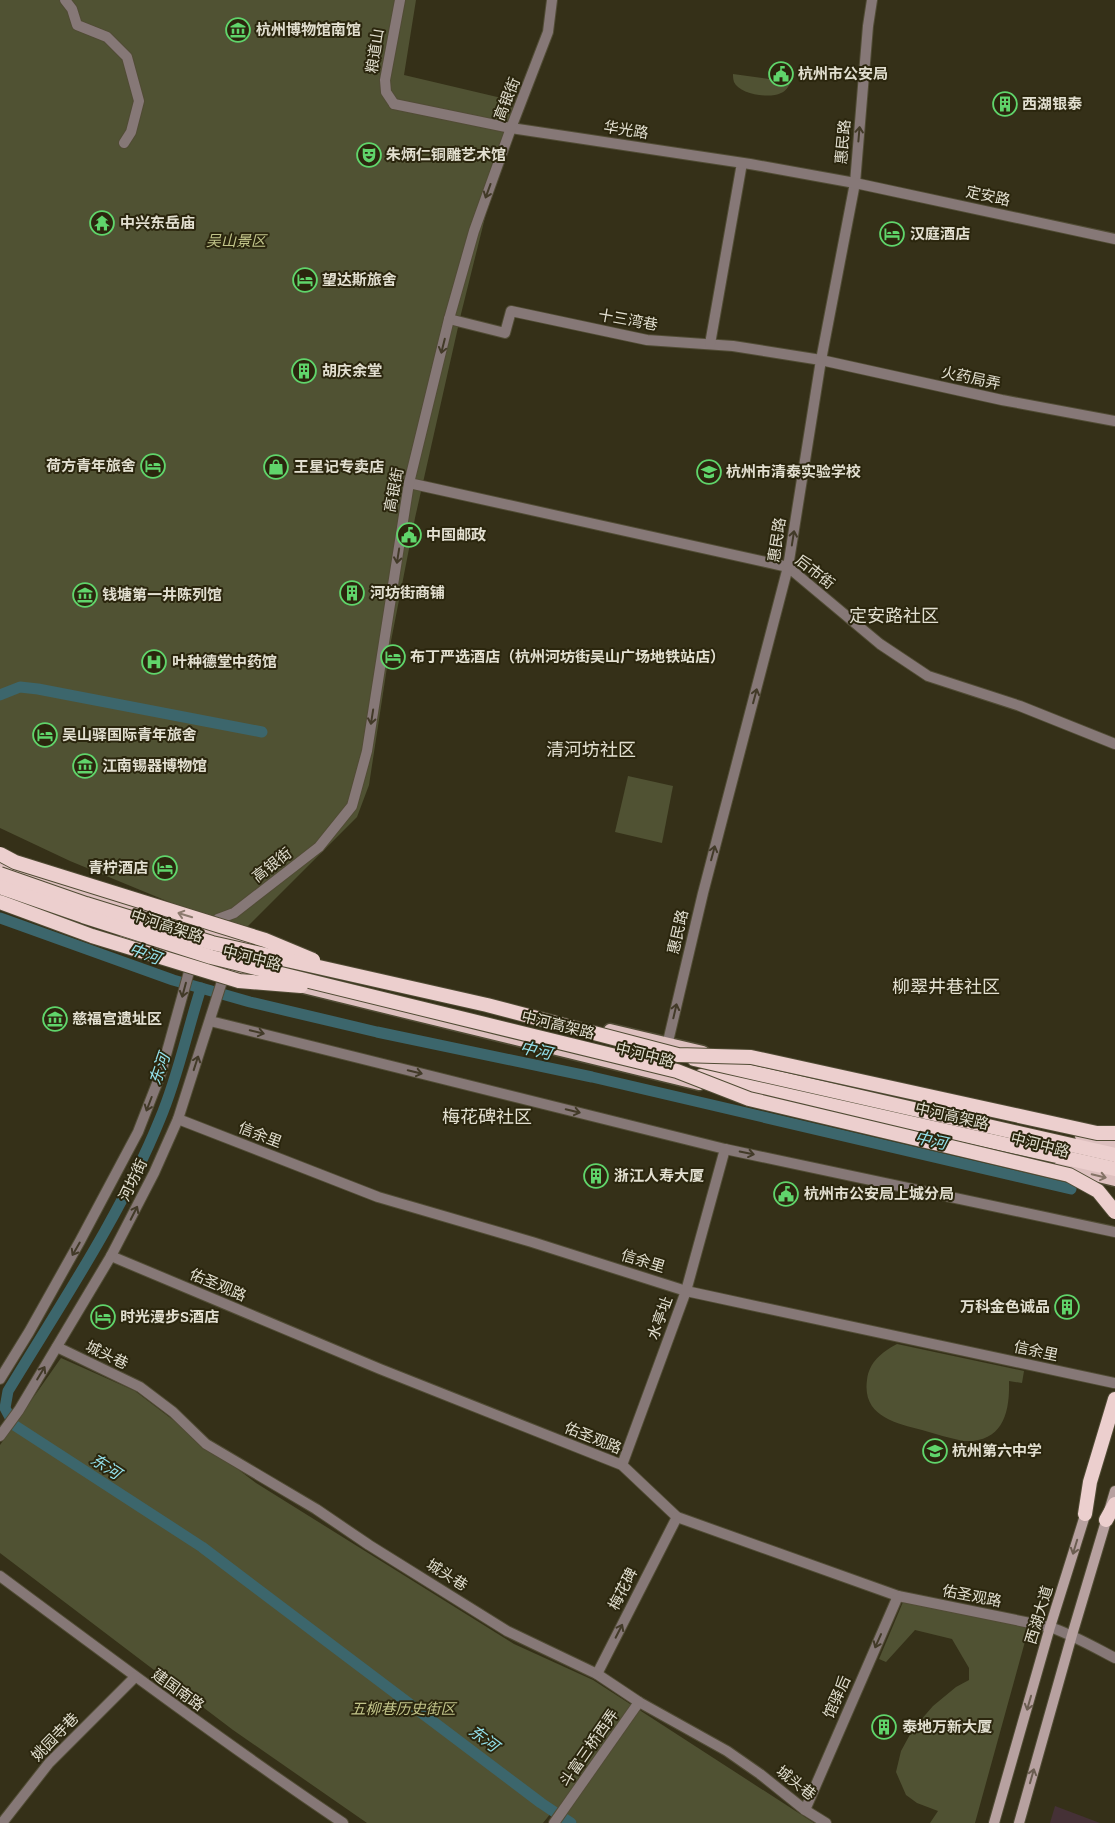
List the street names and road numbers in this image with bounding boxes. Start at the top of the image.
street label: 粮道山 [363,27,387,75]
street label: 高银街 [490,75,524,123]
street label: 华光路 [602,118,650,142]
street label: 惠民路 [832,119,854,165]
street label: 定安路 [964,183,1012,209]
street label: 十三湾巷 [597,306,659,334]
street label: 火药局弄 [940,363,1002,393]
street label: 高银街 [381,466,407,514]
street label: 惠民路 [765,516,789,564]
street label: 后市街 [792,551,838,593]
street label: 高银街 [249,844,295,886]
street label: 中河高架路 [129,906,205,946]
street label: 惠民路 [664,908,692,956]
street label: 中河中路 [221,942,283,974]
street label: 中河高架路 [519,1007,597,1043]
street label: 中河中路 [614,1039,676,1071]
street label: 中河高架路 [913,1099,991,1133]
street label: 信余里 [236,1119,284,1151]
street label: 中河中路 [1009,1129,1071,1161]
street label: 河坊街 [115,1156,151,1204]
street label: 信余里 [619,1246,667,1276]
street label: 佑圣观路 [187,1265,249,1305]
street label: 水亭址 [644,1294,676,1342]
street label: 城头巷 [83,1337,131,1373]
street label: 信余里 [1012,1338,1060,1364]
street label: 佑圣观路 [562,1418,624,1458]
street label: 城头巷 [423,1555,471,1595]
street label: 梅花碑 [605,1565,641,1613]
street label: 佑圣观路 [941,1581,1003,1611]
street label: 西湖大道 [1022,1584,1056,1646]
street label: 建国南路 [148,1665,208,1715]
street label: 馆驿后 [820,1673,854,1721]
street label: 斗富三桥西弄 [556,1706,622,1790]
street label: 姚园寺巷 [28,1709,82,1765]
street label: 城头巷 [773,1762,819,1804]

